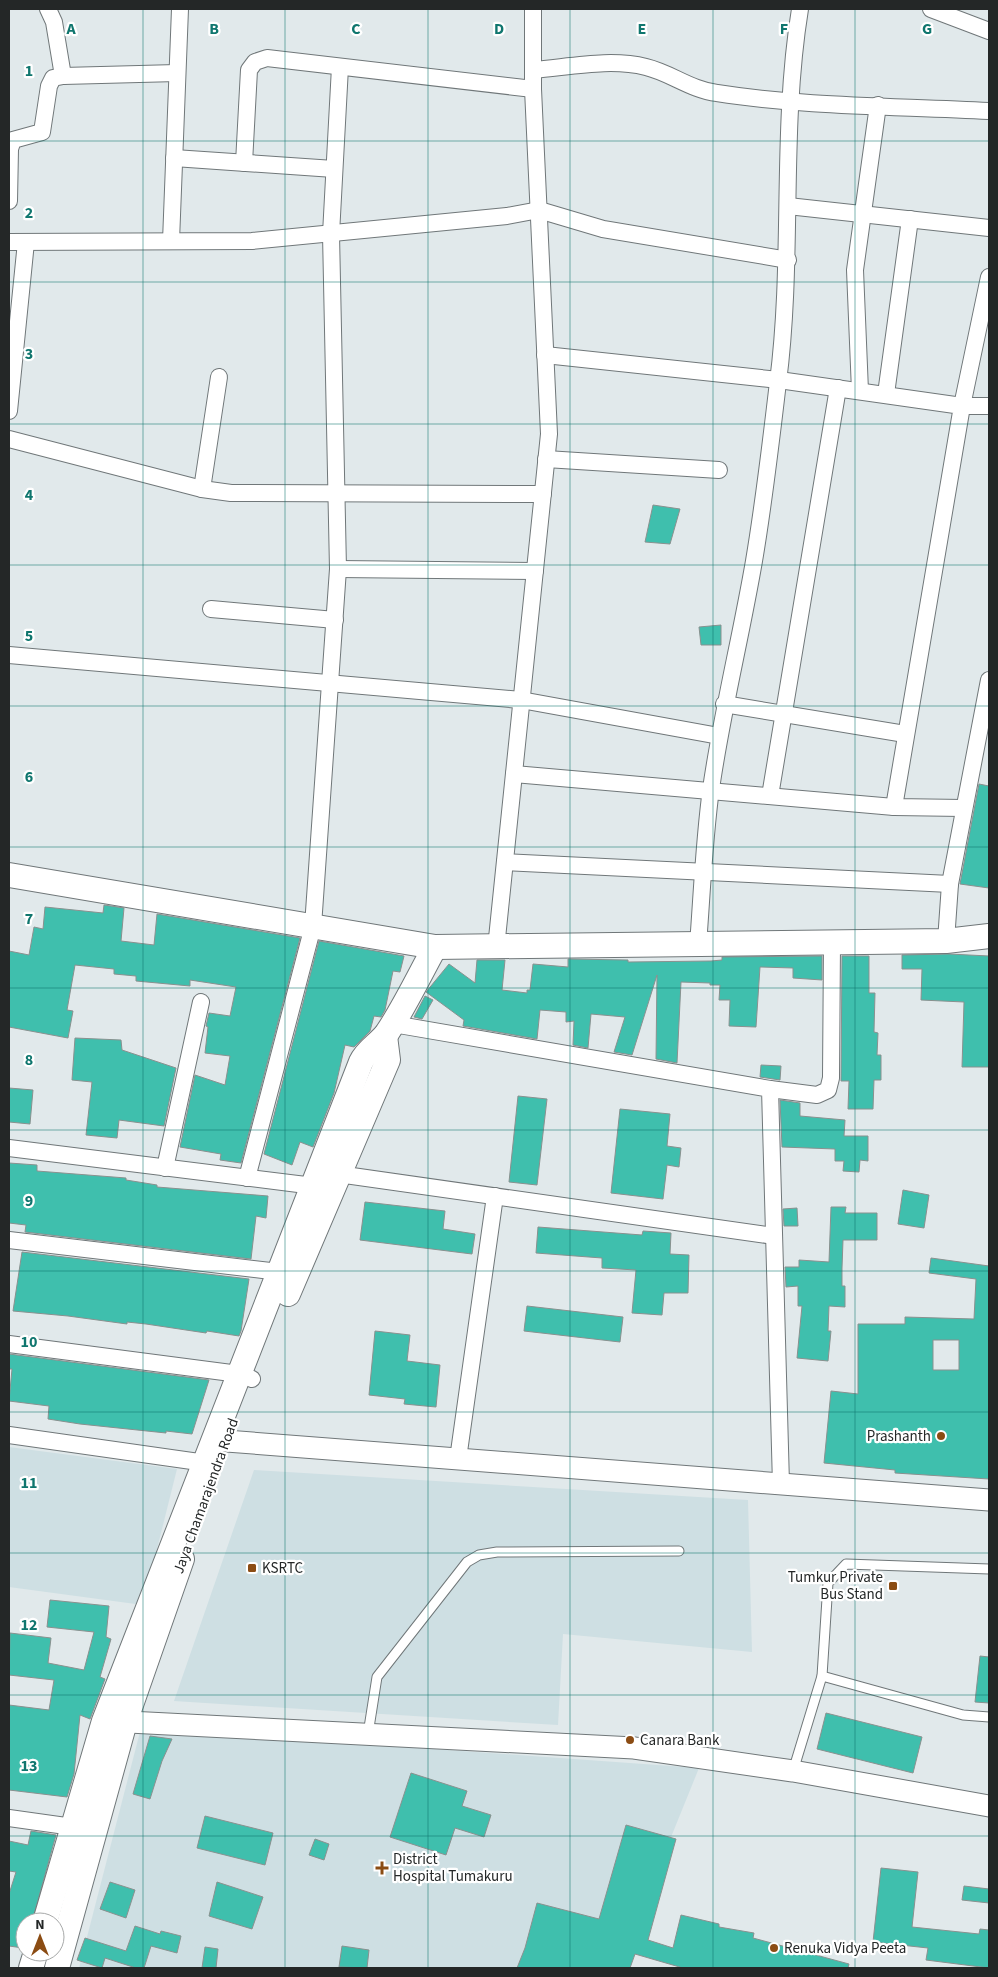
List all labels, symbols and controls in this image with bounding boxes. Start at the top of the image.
text: A [65,18,76,40]
text: B [209,18,219,40]
text: C [351,18,361,40]
text: D [494,18,504,40]
text: E [638,18,646,40]
text: F [780,18,788,40]
text: G [922,18,932,40]
text: 1 [25,60,33,82]
text: 2 [25,202,33,224]
text: 3 [25,343,33,365]
text: 4 [25,484,34,506]
text: 5 [25,625,33,647]
text: 6 [25,766,33,788]
text: 7 [25,908,33,930]
text: 8 [25,1049,33,1071]
text: 9 [25,1190,33,1212]
text: 10 [21,1331,37,1353]
street label: Jaya Chamarajendra Road [168,1415,244,1577]
place label: Prashanth [867,1426,931,1447]
marker: Prashanth [935,1430,947,1442]
text: 11 [21,1472,37,1494]
place label: KSRTC [262,1558,304,1579]
marker: KSRTC [246,1562,258,1574]
place label: Tumkur Private Bus Stand [788,1567,883,1605]
marker: Tumkur Private Bus Stand [887,1580,899,1592]
text: 12 [21,1614,37,1636]
place label: Canara Bank [640,1730,720,1751]
marker: Canara Bank [624,1734,636,1746]
text: 13 [21,1755,37,1777]
place label: District Hospital Tumakuru [393,1849,513,1887]
marker: District Hospital Tumakuru [375,1861,389,1875]
north arrow [15,1912,65,1962]
text: N [35,1915,45,1935]
place label: Renuka Vidya Peeta [784,1938,906,1959]
marker: Renuka Vidya Peeta [768,1942,780,1954]

